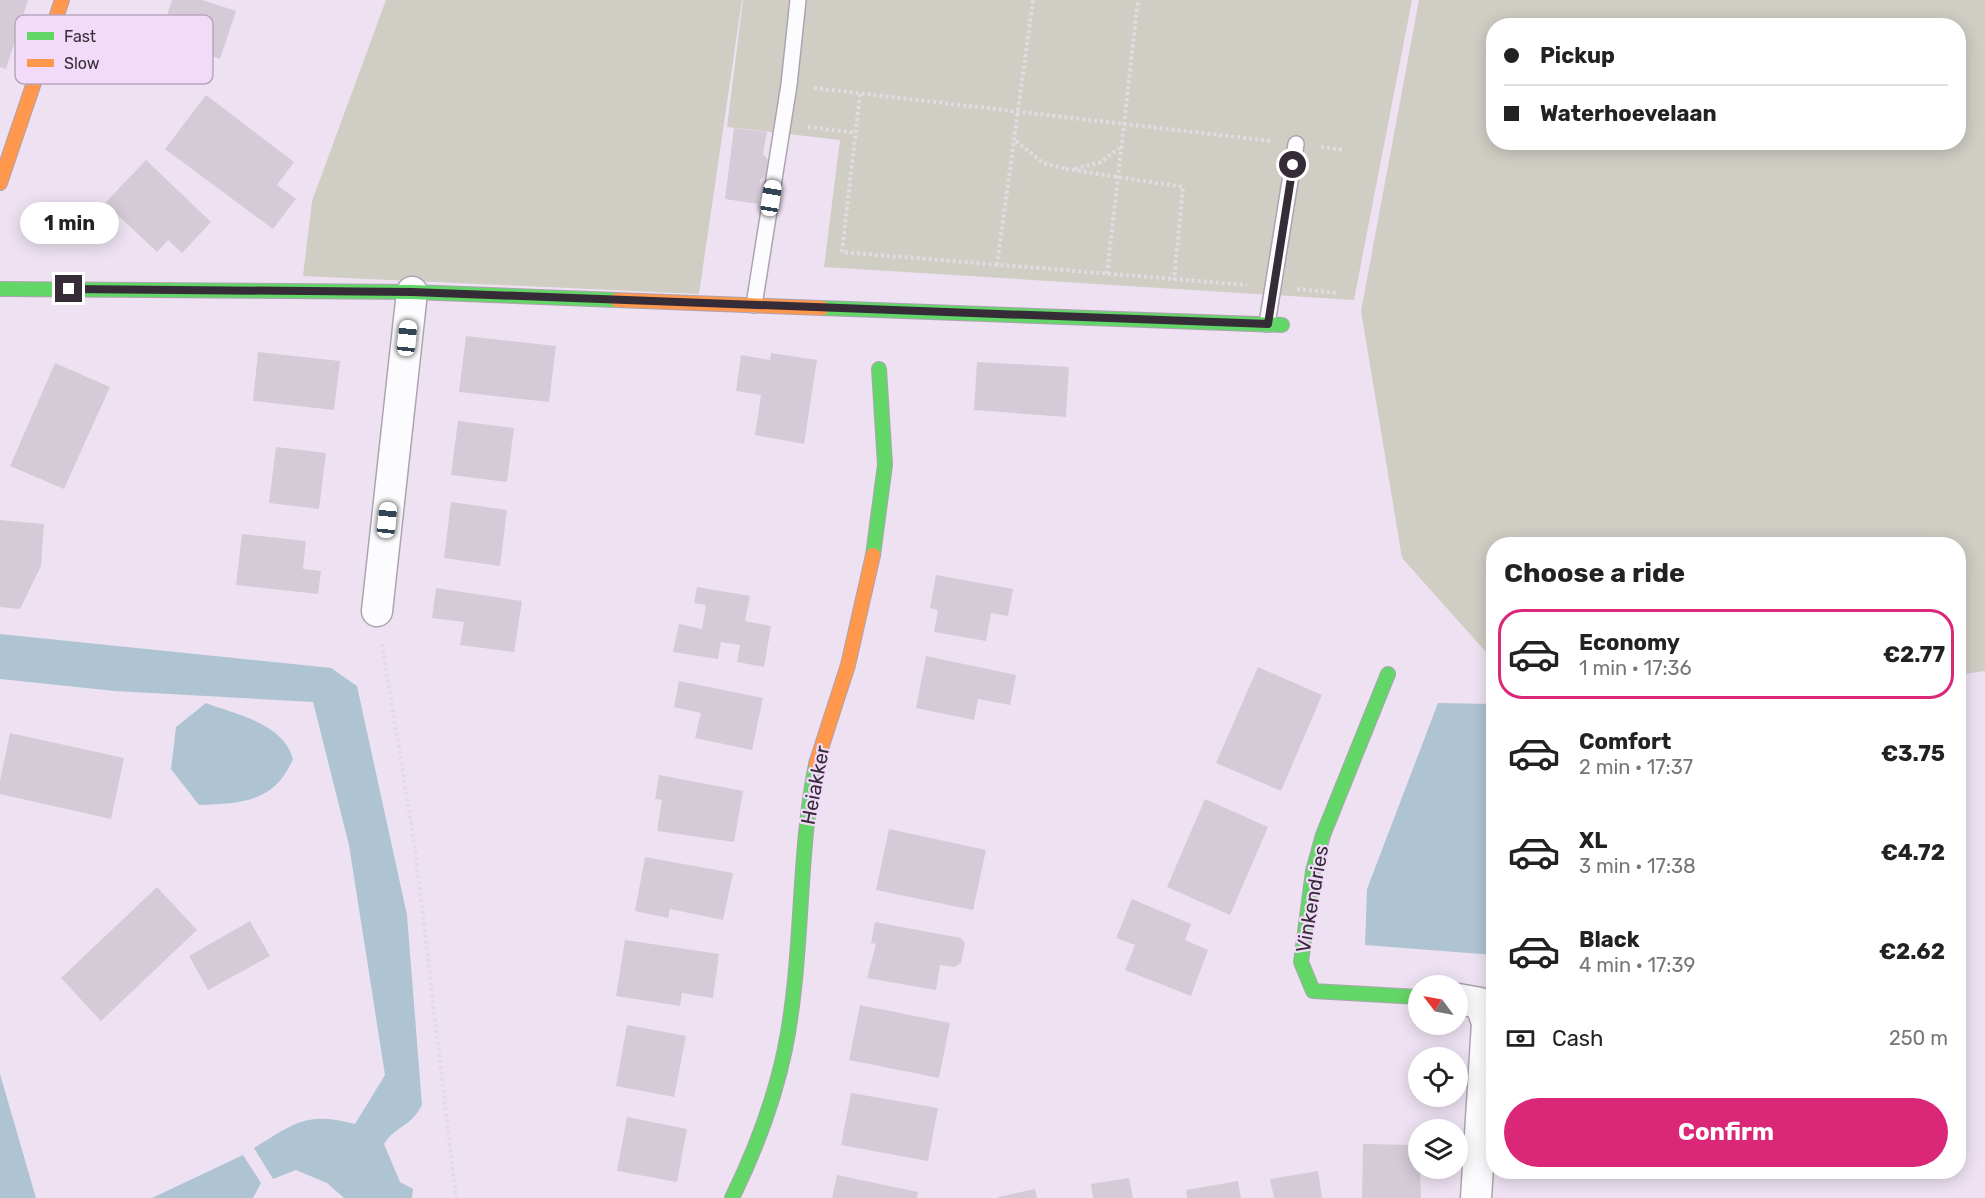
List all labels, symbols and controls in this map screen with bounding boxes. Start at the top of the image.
legend [15,15,213,84]
text: Fast [64,27,96,46]
text: Pickup [1540,42,1615,69]
text: Slow [64,54,100,73]
text: Waterhoevelaan [1540,100,1717,127]
route start [1279,151,1306,178]
car [759,179,783,217]
callout: 1 min [20,202,118,244]
text: 1 min [44,211,95,235]
route end [55,275,82,302]
car [396,319,418,357]
car [376,501,398,539]
text: Choose a ride [1504,557,1685,589]
icon: car [1507,627,1561,681]
text: Economy [1579,629,1680,656]
text: €2.77 [1883,641,1945,668]
text: 1 min · 17:36 [1579,656,1692,680]
icon: car [1507,726,1561,780]
text: Comfort [1579,728,1671,755]
text: €3.75 [1881,740,1945,767]
street label: Heiakker [796,743,835,827]
text: 2 min · 17:37 [1579,755,1693,779]
icon: car [1507,825,1561,879]
text: XL [1579,827,1607,854]
text: €4.72 [1880,839,1945,866]
street label: Vinkendries [1291,843,1333,955]
text: 3 min · 17:38 [1579,854,1696,878]
icon: car [1507,924,1561,978]
text: Black [1579,926,1640,953]
text: €2.62 [1879,938,1945,965]
text: 4 min · 17:39 [1579,953,1695,977]
north arrow [1408,975,1468,1035]
map controls [1408,975,1468,1179]
icon: cash [1504,1022,1537,1055]
text: Cash [1552,1025,1603,1052]
text: 250 m [1889,1026,1948,1050]
button: locate [1408,1047,1468,1107]
button: Confirm [1504,1098,1948,1167]
button: layers [1408,1119,1468,1179]

